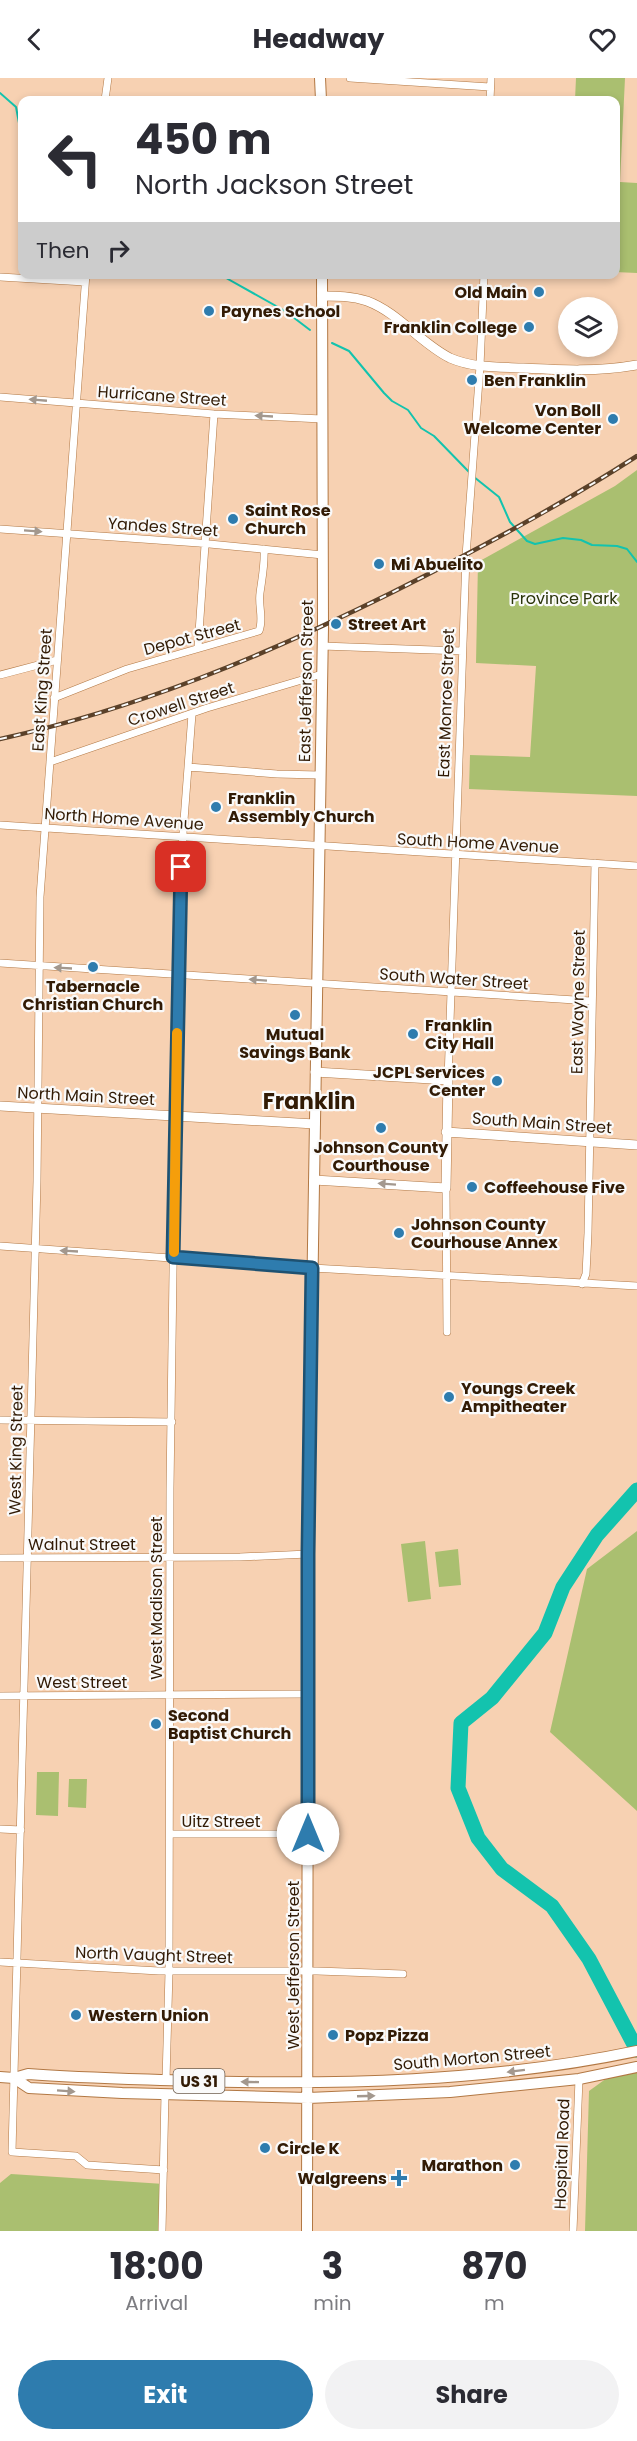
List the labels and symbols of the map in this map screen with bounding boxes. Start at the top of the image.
place label: Old Main [454,281,527,304]
marker: Old Main [532,285,546,299]
place label: Paynes School [221,300,340,323]
marker: Paynes School [202,304,216,318]
place label: Franklin College [384,316,517,339]
marker: Franklin College [522,320,536,334]
place label: Ben Franklin [484,369,586,392]
marker: Ben Franklin [465,373,479,387]
street label: Hurricane Street [97,380,227,412]
one-way arrow [29,395,48,405]
place label: Von Boll Welcome Center [463,399,601,440]
one-way arrow [254,411,273,420]
marker: Von Boll Welcome Center [606,412,620,426]
place label: Saint Rose Church [245,499,331,540]
street label: Yandes Street [107,512,219,542]
marker: Saint Rose Church [226,512,240,526]
one-way arrow [24,527,43,536]
place label: Mi Abuelito [391,553,483,576]
marker: Mi Abuelito [372,557,386,571]
park label: Province Park [511,587,618,610]
street label: East Jefferson Street [293,600,319,762]
street label: Depot Street [141,613,243,661]
place label: Street Art [348,613,426,636]
marker: Street Art [329,617,343,631]
street label: East King Street [26,628,58,752]
street label: East Monroe Street [432,628,460,778]
street label: Crowell Street [125,676,237,732]
place label: Franklin Assembly Church [228,787,375,828]
marker: Franklin Assembly Church [209,800,223,814]
street label: North Home Avenue [43,802,205,836]
street label: South Home Avenue [396,827,560,859]
pin [155,841,206,892]
street label: East Wayne Street [565,930,591,1074]
marker: Tabernacle Christian Church [86,960,100,974]
street label: South Water Street [379,962,530,996]
one-way arrow [54,963,73,972]
place label: Tabernacle Christian Church [23,975,163,1016]
one-way arrow [248,975,267,984]
marker: Mutual Savings Bank [288,1008,302,1022]
place label: Franklin City Hall [425,1014,494,1055]
place label: Mutual Savings Bank [239,1023,351,1064]
marker: Franklin City Hall [406,1027,420,1041]
place label: JCPL Services Center [373,1061,485,1102]
marker: JCPL Services Center [490,1074,504,1088]
street label: North Main Street [17,1081,156,1111]
district label: Franklin [263,1086,355,1117]
street label: South Main Street [471,1107,613,1139]
marker: Johnson County Courthouse [374,1121,388,1135]
place label: Johnson County Courthouse [314,1136,449,1177]
place label: Coffeehouse Five [484,1176,625,1199]
one-way arrow [378,1179,397,1188]
marker: Coffeehouse Five [465,1180,479,1194]
place label: Johnson County Courhouse Annex [411,1213,558,1254]
marker: Johnson County Courhouse Annex [392,1226,406,1240]
one-way arrow [59,1246,78,1255]
place label: Youngs Creek Ampitheater [461,1377,575,1418]
street label: West King Street [3,1385,29,1515]
marker: Youngs Creek Ampitheater [442,1390,456,1404]
street label: West Madison Street [145,1516,168,1680]
street label: Walnut Street [28,1533,136,1556]
street label: West Street [37,1671,128,1694]
place label: Second Baptist Church [168,1704,291,1745]
marker: Second Baptist Church [149,1717,163,1731]
position arrow [276,1802,340,1866]
street label: Uitz Street [182,1810,261,1833]
street label: West Jefferson Street [282,1880,305,2049]
street label: North Vaught Street [75,1941,233,1969]
place label: Western Union [88,2004,209,2027]
marker: Western Union [69,2008,83,2022]
place label: Popz Pizza [345,2024,429,2047]
marker: Popz Pizza [326,2028,340,2042]
street label: South Morton Street [392,2040,552,2076]
one-way arrow [506,2066,525,2075]
road number: US 31 [174,2069,224,2093]
one-way arrow [240,2077,259,2087]
one-way arrow [57,2086,76,2095]
one-way arrow [357,2091,376,2100]
street label: Hospital Road [549,2098,575,2210]
place label: Circle K [277,2137,340,2160]
marker: Circle K [258,2141,272,2155]
place label: Marathon [421,2154,503,2177]
marker: Marathon [508,2158,522,2172]
place label: Walgreens [297,2167,387,2190]
marker: Walgreens [392,2171,406,2185]

